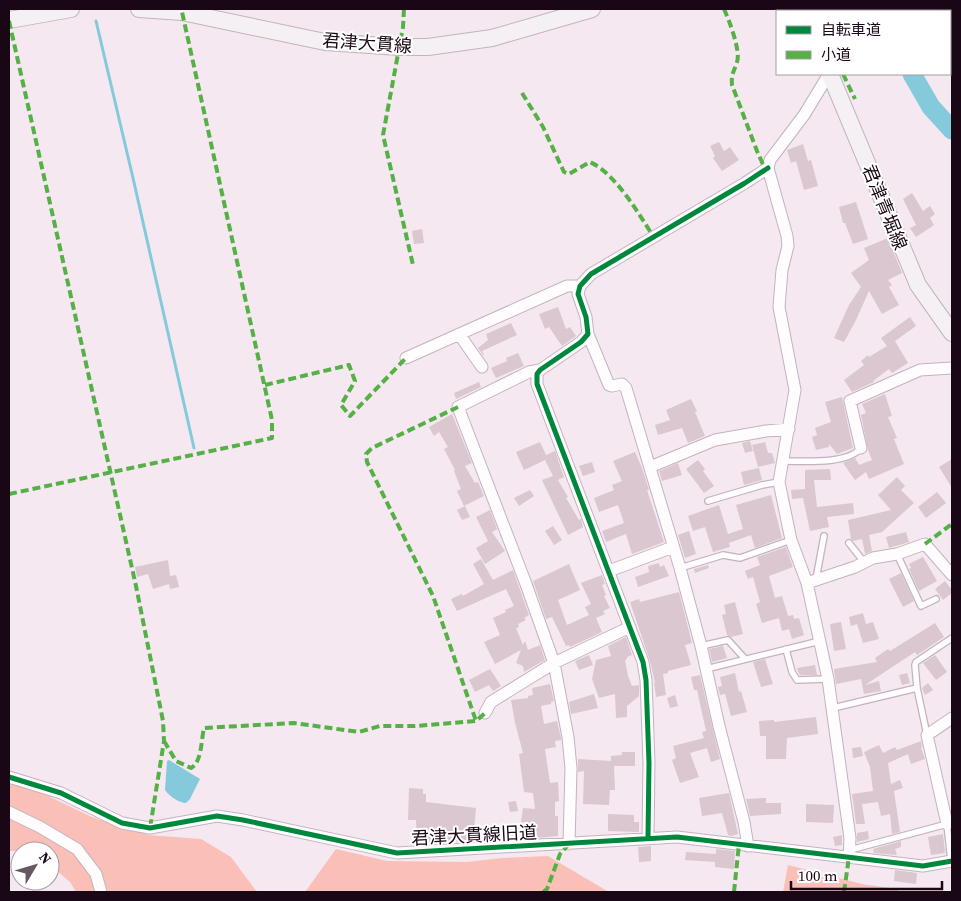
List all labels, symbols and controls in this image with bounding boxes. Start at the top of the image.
legend [776,10,951,75]
text: 自転車道 [821,19,881,40]
street label: 君津大貫線 [321,27,413,59]
text: 小道 [821,44,851,65]
street label: 君津青堀線 [857,161,913,253]
street label: 君津大貫線旧道 [410,819,538,851]
north arrow [10,841,60,891]
text: N [34,848,56,868]
scale bar [791,858,942,890]
text: 100 m [798,865,838,886]

